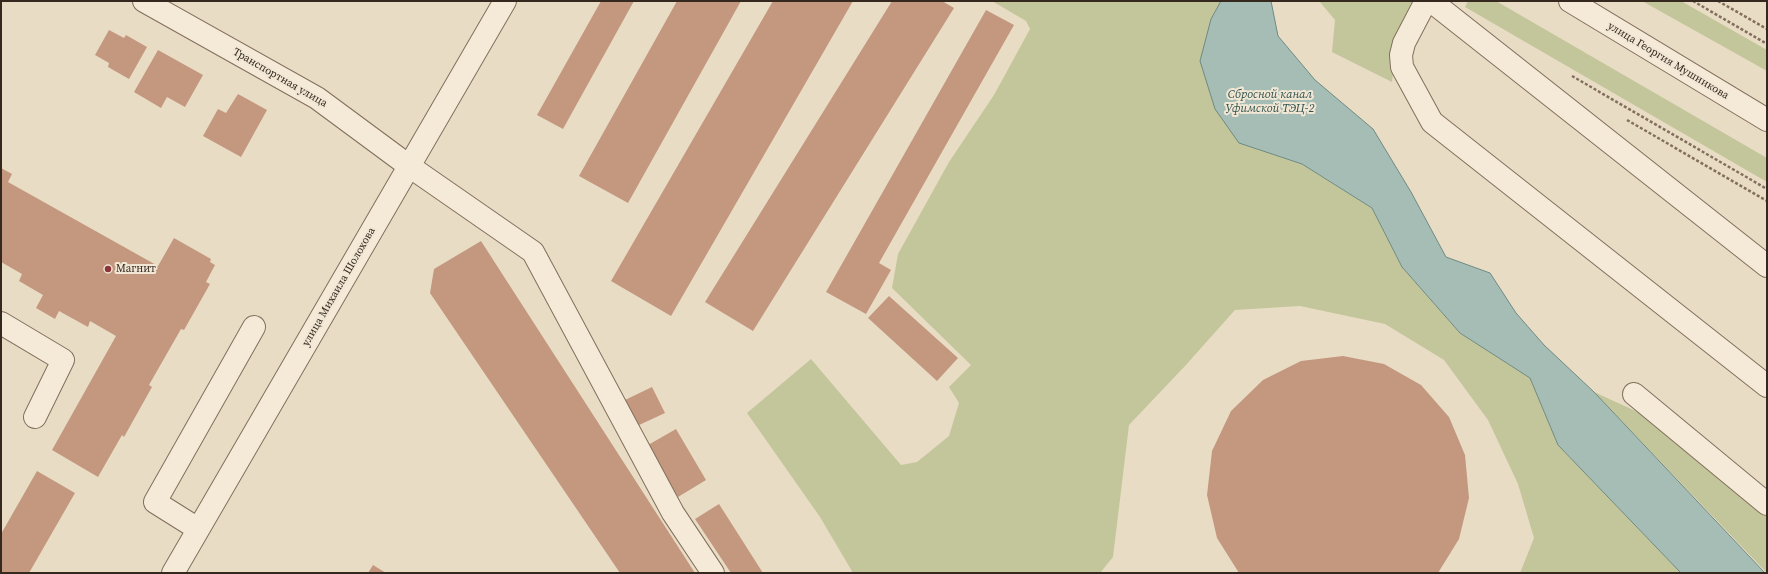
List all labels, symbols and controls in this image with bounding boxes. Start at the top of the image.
street label: улица Георгия Мушникова [1605,20,1731,102]
street label: Транспортная улица [230,46,330,110]
water label: Сбросной канал Уфимской ТЭЦ-2 [1225,88,1315,116]
street label: улица Михаила Шолохова [299,225,379,349]
place label: Магнит [116,262,156,276]
marker: Магнит [103,264,113,274]

